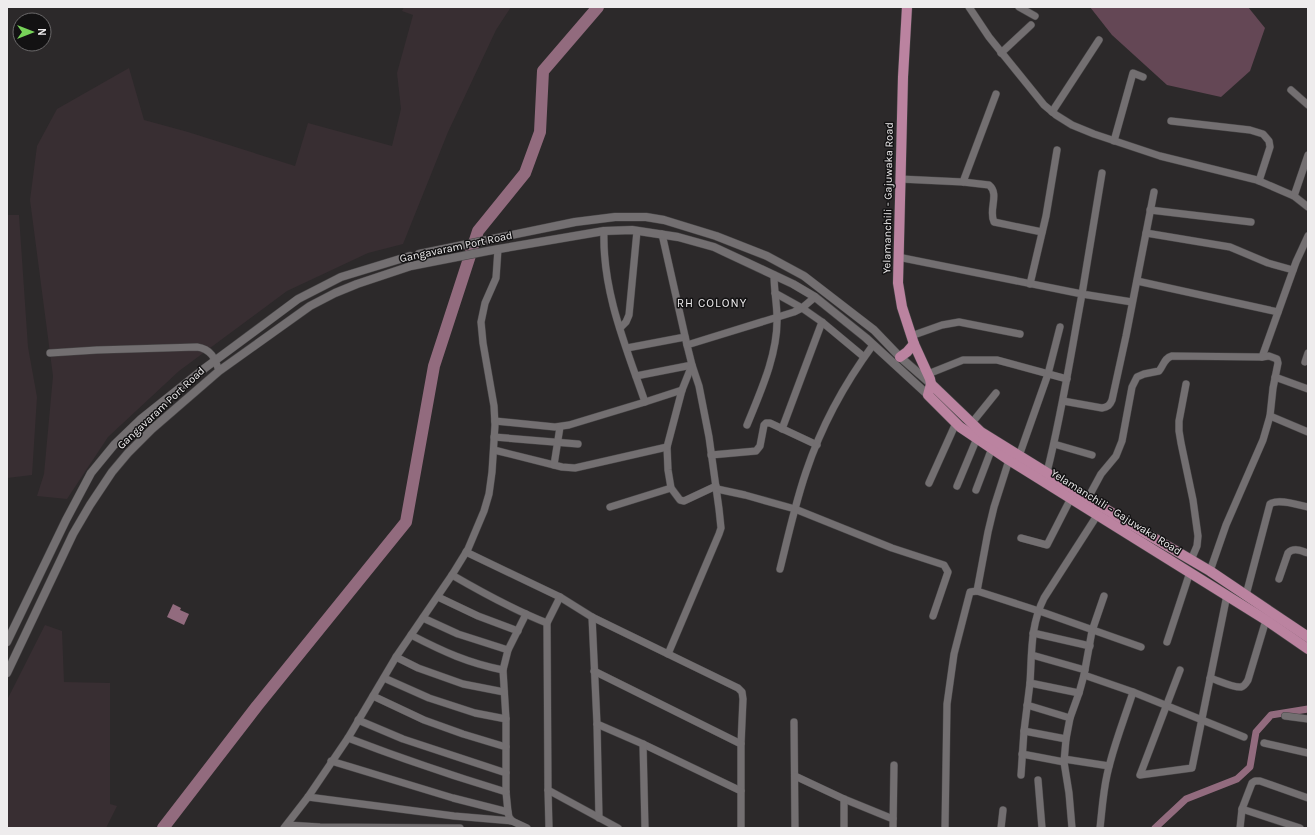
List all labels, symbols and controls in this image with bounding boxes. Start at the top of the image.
north arrow [12,12,52,52]
text: N [35,28,48,36]
street label: Yelamanchili - Gajuwaka Road [880,122,896,274]
street label: Gangavaram Port Road [399,229,513,265]
district label: RH COLONY [677,296,747,310]
street label: Gangavaram Port Road [115,364,207,452]
street label: Yelamanchili - Gajuwaka Road [1048,466,1184,558]

